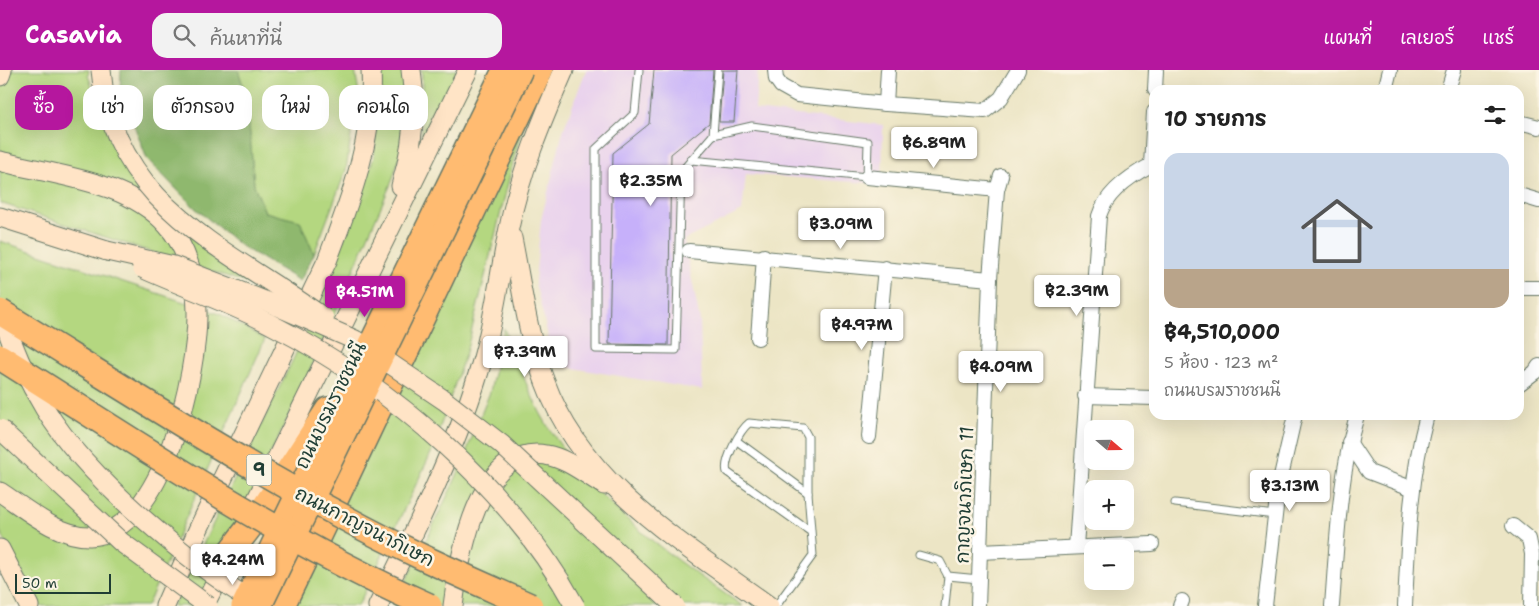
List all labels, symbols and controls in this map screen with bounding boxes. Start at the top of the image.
search box [152,13,502,58]
text: Casavia [25,19,122,51]
icon: search [170,21,198,49]
text: ค้นหาที่นี่ [210,26,282,51]
text: แผนที่ [1324,26,1372,50]
text: เลเยอร์ [1400,26,1454,50]
text: แชร์ [1482,26,1514,50]
chip: ซื้อ [15,85,73,130]
chip: เช่า [83,85,143,130]
chip: ตัวกรอง [153,85,252,130]
chip: ใหม่ [262,85,329,130]
chip: คอนโด [339,85,428,130]
icon: filters [1481,101,1509,129]
text: 10 รายการ [1164,105,1267,133]
pin: ฿6.89M [893,126,975,169]
text: ฿6.89M [902,132,966,153]
pin: ฿2.35M [610,164,692,207]
text: ฿2.35M [620,170,682,191]
icon: home [1292,186,1382,276]
pin: ฿3.09M [800,208,882,250]
text: ฿3.09M [809,213,873,234]
pin: ฿2.39M [1036,274,1118,317]
pin: ฿4.51M [324,276,406,318]
text: ฿2.39M [1045,280,1109,301]
text: ฿4.51M [336,281,394,302]
pin: ฿4.97M [821,308,903,351]
text: ฿4.97M [831,314,893,335]
text: ฿4,510,000 [1164,318,1280,346]
pin: ฿7.39M [484,336,566,378]
street label: ถนนบรมราชชนนี [289,337,372,473]
text: ฿7.39M [494,341,556,362]
pin: ฿4.09M [960,350,1042,393]
text: 5 ห้อง · 123 m² [1164,352,1278,373]
text: ฿4.09M [969,356,1033,377]
text: ถนนบรมราชชนนี [1164,380,1281,401]
north arrow [1084,420,1134,470]
map controls [1084,420,1134,590]
street label: กาญจนาภิเษก 11 [950,426,979,564]
road number: 9 [246,454,272,486]
pin: ฿3.13M [1249,470,1331,512]
text: ฿3.13M [1261,475,1319,496]
button: + [1084,480,1134,530]
street label: ถนนกาญจนาภิเษก [291,481,439,572]
button: − [1084,540,1134,590]
pin: ฿4.24M [192,544,274,586]
text: ฿4.24M [202,549,264,570]
scale bar [15,571,111,594]
text: 50 m [22,574,57,592]

